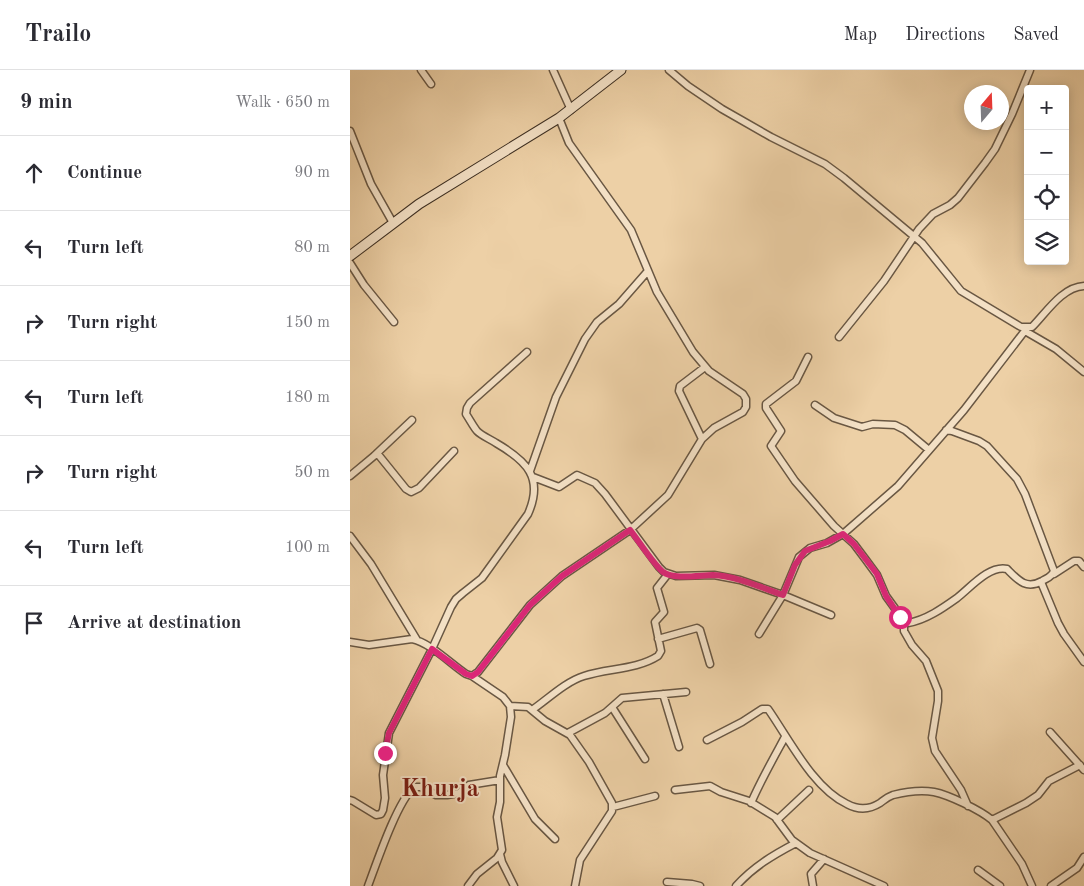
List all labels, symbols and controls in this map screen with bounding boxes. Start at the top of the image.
text: Trailo [25,23,91,47]
text: Map [844,26,877,44]
text: Directions [905,26,985,44]
text: Saved [1013,26,1059,44]
north arrow [964,85,1009,130]
map controls [1024,85,1069,265]
button: + [1024,85,1069,130]
text: 9 min [20,92,73,113]
text: Walk · 650 m [235,95,330,111]
button: − [1024,130,1069,175]
icon: ahead [20,159,48,187]
text: Continue [67,164,142,183]
text: 90 m [294,165,330,181]
button: locate [1024,175,1069,220]
button: layers [1024,220,1069,265]
icon: left [20,234,48,262]
text: Turn left [67,239,144,258]
text: 80 m [294,240,330,256]
icon: right [20,309,48,337]
text: Turn right [67,314,157,333]
text: 150 m [285,315,330,331]
icon: left [20,384,48,412]
text: Turn left [67,389,144,408]
text: 180 m [285,390,330,406]
icon: right [20,459,48,487]
text: Turn right [67,464,157,483]
text: 50 m [294,465,330,481]
icon: left [20,534,48,562]
text: Turn left [67,539,144,558]
text: 100 m [285,540,330,556]
route start [889,606,912,629]
icon: arrive [20,609,48,637]
text: Arrive at destination [67,614,241,633]
route end [374,742,397,765]
district label: Khurja [401,777,480,802]

